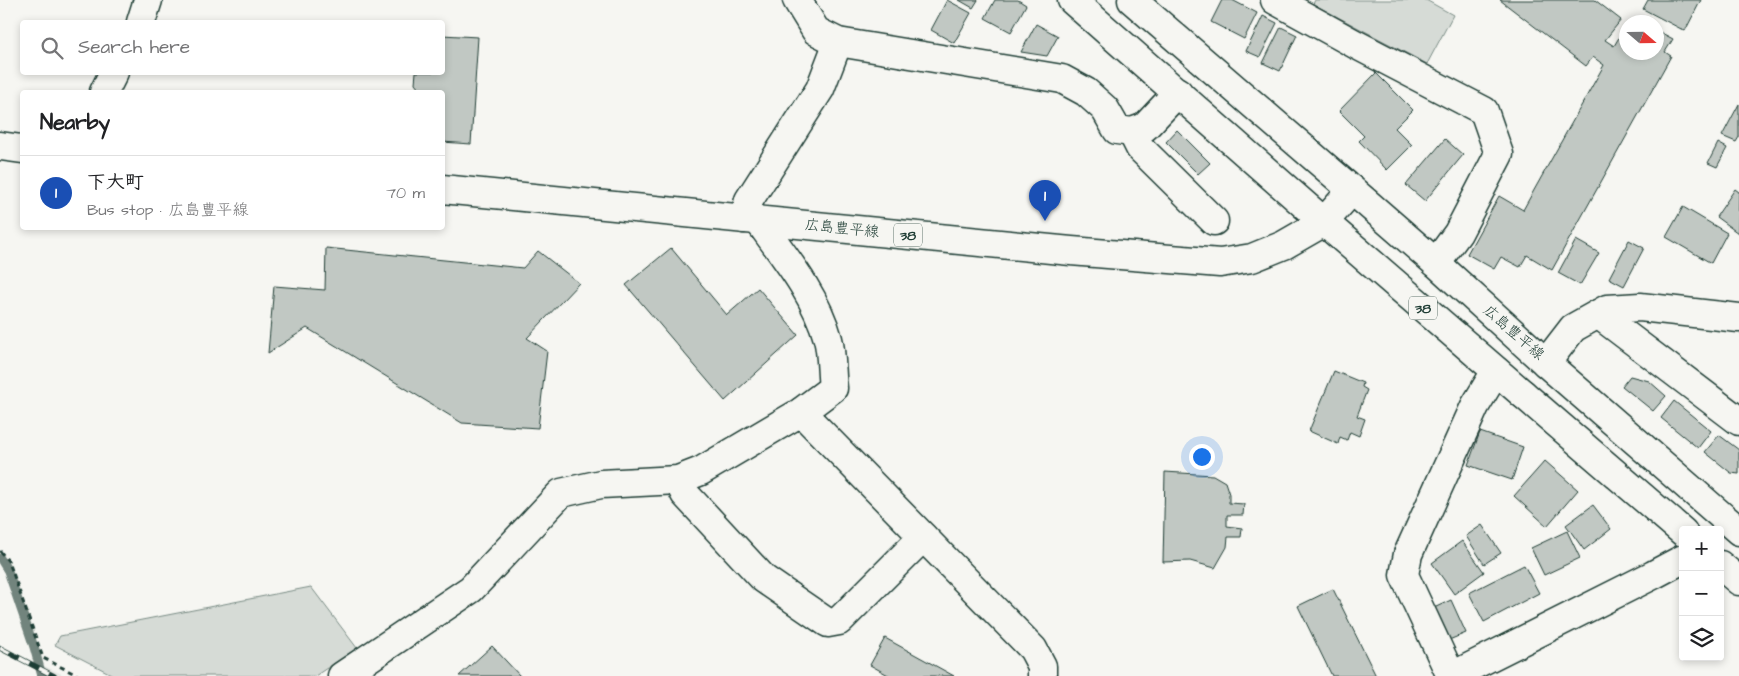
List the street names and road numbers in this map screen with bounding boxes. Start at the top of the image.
street label: 広島豊平線 [804,214,880,243]
road number: 38 [894,224,922,246]
road number: 38 [1409,296,1437,320]
street label: 広島豊平線 [1478,300,1549,365]

